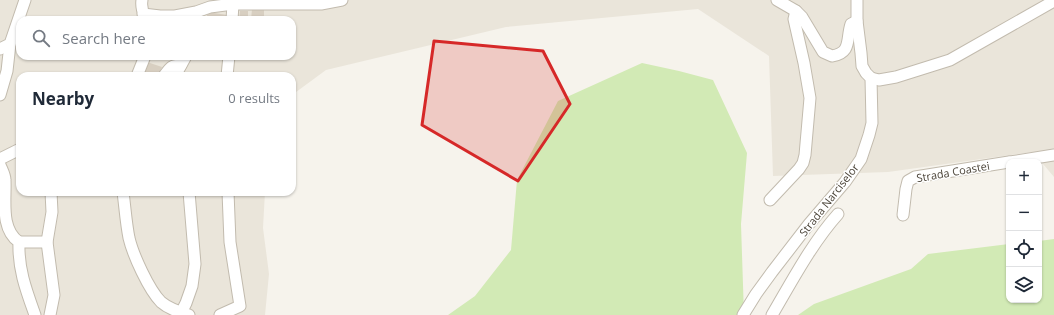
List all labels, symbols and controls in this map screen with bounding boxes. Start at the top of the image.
search box [16,16,296,60]
icon: search [30,27,52,49]
text: Search here [62,28,146,48]
text: Nearby [32,87,94,110]
text: 0 results [228,89,280,107]
street label: Strada Coastei [915,158,991,185]
map controls [1006,159,1042,303]
button: + [1006,159,1042,195]
street label: Strada Narciselor [795,160,862,239]
button: − [1006,195,1042,231]
button: locate [1006,231,1042,267]
button: layers [1006,267,1042,303]

